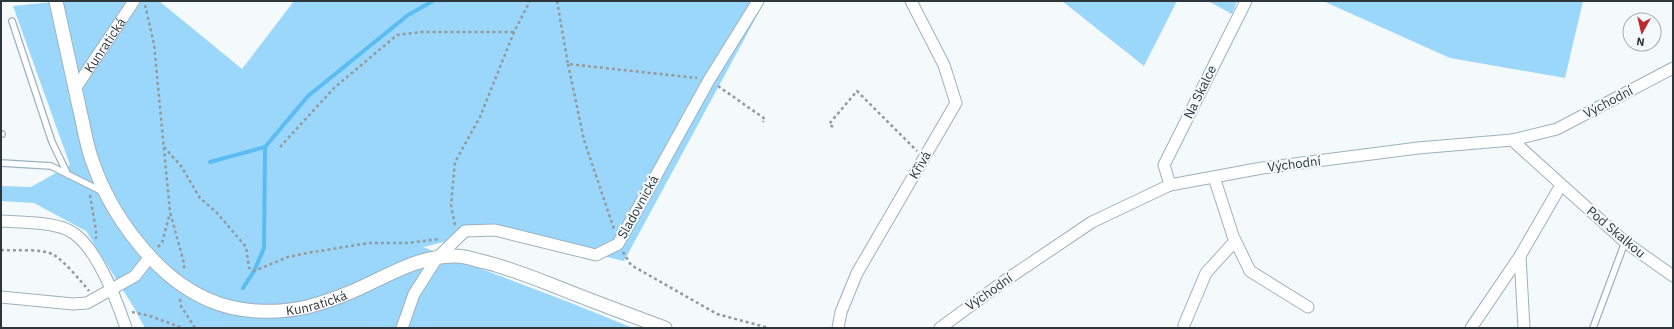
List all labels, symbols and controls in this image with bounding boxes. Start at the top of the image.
north arrow [1622,12,1662,52]
street label: Kunratická [80,14,129,76]
text: N [1636,34,1646,49]
street label: Na Skalce [1180,62,1220,122]
street label: Východní [1580,82,1636,122]
street label: Křivá [905,148,935,182]
street label: Východní [1266,152,1322,176]
street label: Sladovnická [614,172,662,242]
street label: Pod Skalkou [1583,202,1649,262]
street label: Východní [962,269,1016,314]
street label: Kunratická [285,286,349,319]

